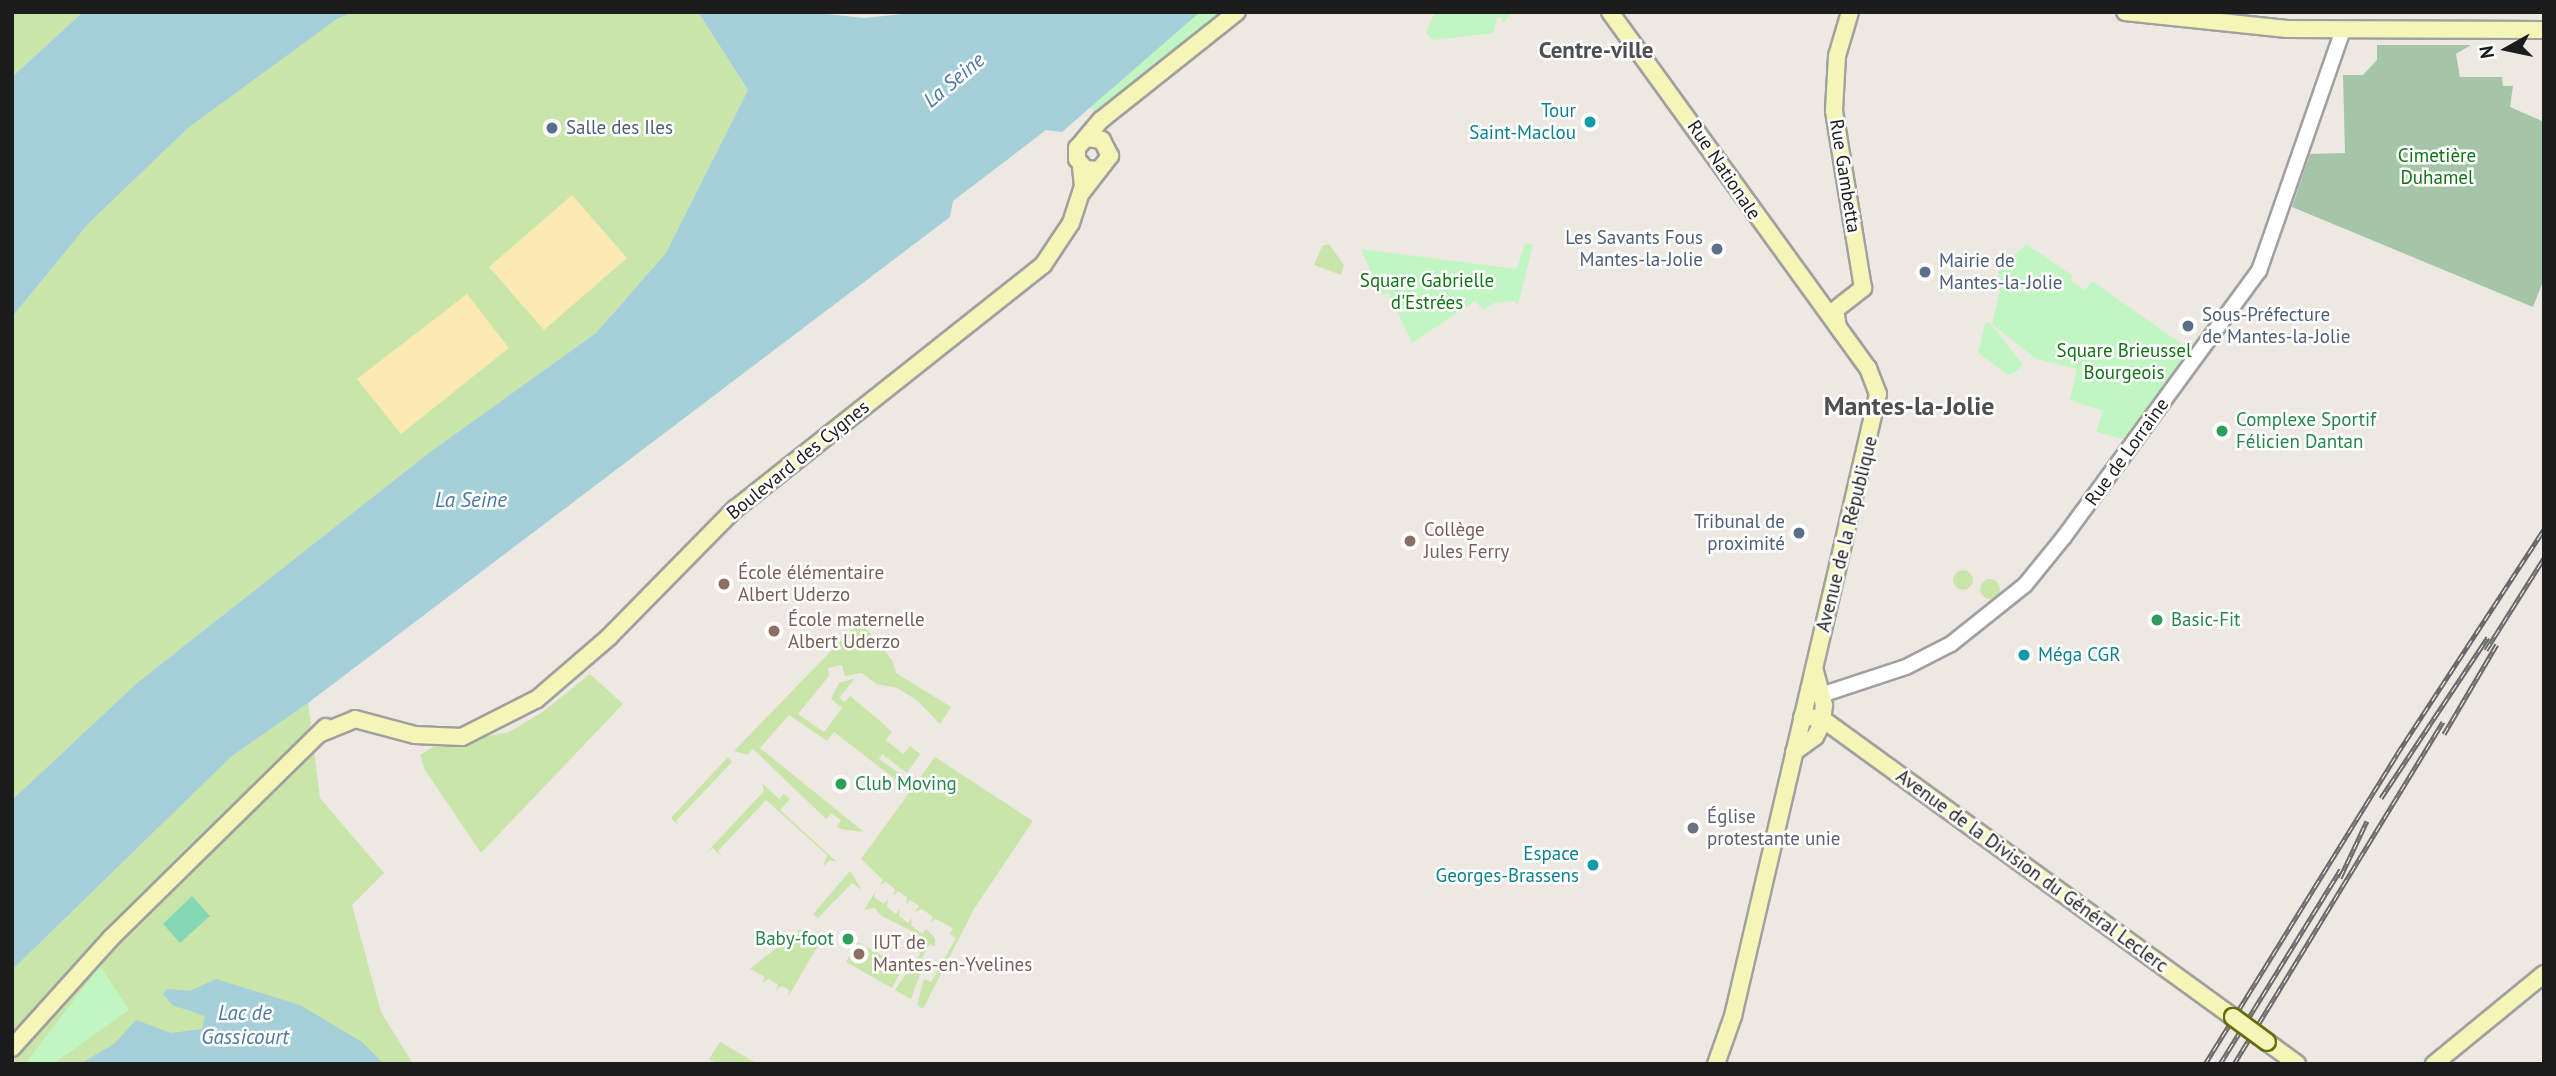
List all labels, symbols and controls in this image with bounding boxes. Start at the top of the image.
north arrow [2472,14,2542,84]
district label: Centre-ville [1539,36,1653,64]
text: N [2473,44,2499,60]
water label: La Seine [918,47,990,113]
place label: Tour Saint-Maclou [1469,100,1576,144]
marker: Tour Saint-Maclou [1582,114,1598,130]
street label: Rue Nationale [1682,116,1766,224]
place label: Salle des Iles [566,117,673,139]
street label: Rue Gambetta [1825,118,1865,234]
marker: Salle des Iles [544,120,560,136]
park label: Cimetière Duhamel [2398,145,2476,189]
place label: Les Savants Fous Mantes-la-Jolie [1565,227,1703,271]
marker: Les Savants Fous Mantes-la-Jolie [1709,241,1725,257]
place label: Mairie de Mantes-la-Jolie [1939,250,2062,294]
marker: Mairie de Mantes-la-Jolie [1917,264,1933,280]
park label: Square Gabrielle d'Estrées [1360,270,1494,314]
place label: Sous-Préfecture de Mantes-la-Jolie [2202,304,2350,348]
marker: Sous-Préfecture de Mantes-la-Jolie [2180,318,2196,334]
park label: Square Brieussel Bourgeois [2057,340,2191,384]
district label: Mantes-la-Jolie [1824,390,1994,422]
street label: Rue de Lorraine [2080,394,2174,510]
street label: Boulevard des Cygnes [722,396,874,524]
place label: Complexe Sportif Félicien Dantan [2236,409,2376,453]
marker: Complexe Sportif Félicien Dantan [2214,423,2230,439]
street label: Avenue de la République [1812,434,1882,634]
water label: La Seine [435,487,507,513]
place label: Tribunal de proximité [1694,511,1785,555]
place label: Collège Jules Ferry [1424,519,1509,563]
marker: Tribunal de proximité [1791,525,1807,541]
marker: Collège Jules Ferry [1402,533,1418,549]
place label: École élémentaire Albert Uderzo [738,562,884,606]
marker: École élémentaire Albert Uderzo [716,576,732,592]
place label: École maternelle Albert Uderzo [788,609,925,653]
place label: Basic-Fit [2171,609,2241,631]
marker: Basic-Fit [2149,612,2165,628]
marker: École maternelle Albert Uderzo [766,623,782,639]
place label: Méga CGR [2038,644,2120,666]
marker: Méga CGR [2016,647,2032,663]
street label: Avenue de la Division du Général Leclerc [1892,765,2172,977]
place label: Club Moving [855,773,957,795]
marker: Club Moving [833,776,849,792]
place label: Église protestante unie [1707,806,1840,850]
marker: Église protestante unie [1685,820,1701,836]
place label: Espace Georges-Brassens [1436,843,1579,887]
marker: Espace Georges-Brassens [1585,857,1601,873]
place label: Baby-foot [755,928,834,950]
marker: Baby-foot [840,931,856,947]
place label: IUT de Mantes-en-Yvelines [873,932,1032,976]
marker: IUT de Mantes-en-Yvelines [851,946,867,962]
water label: Lac de Gassicourt [201,1000,289,1050]

